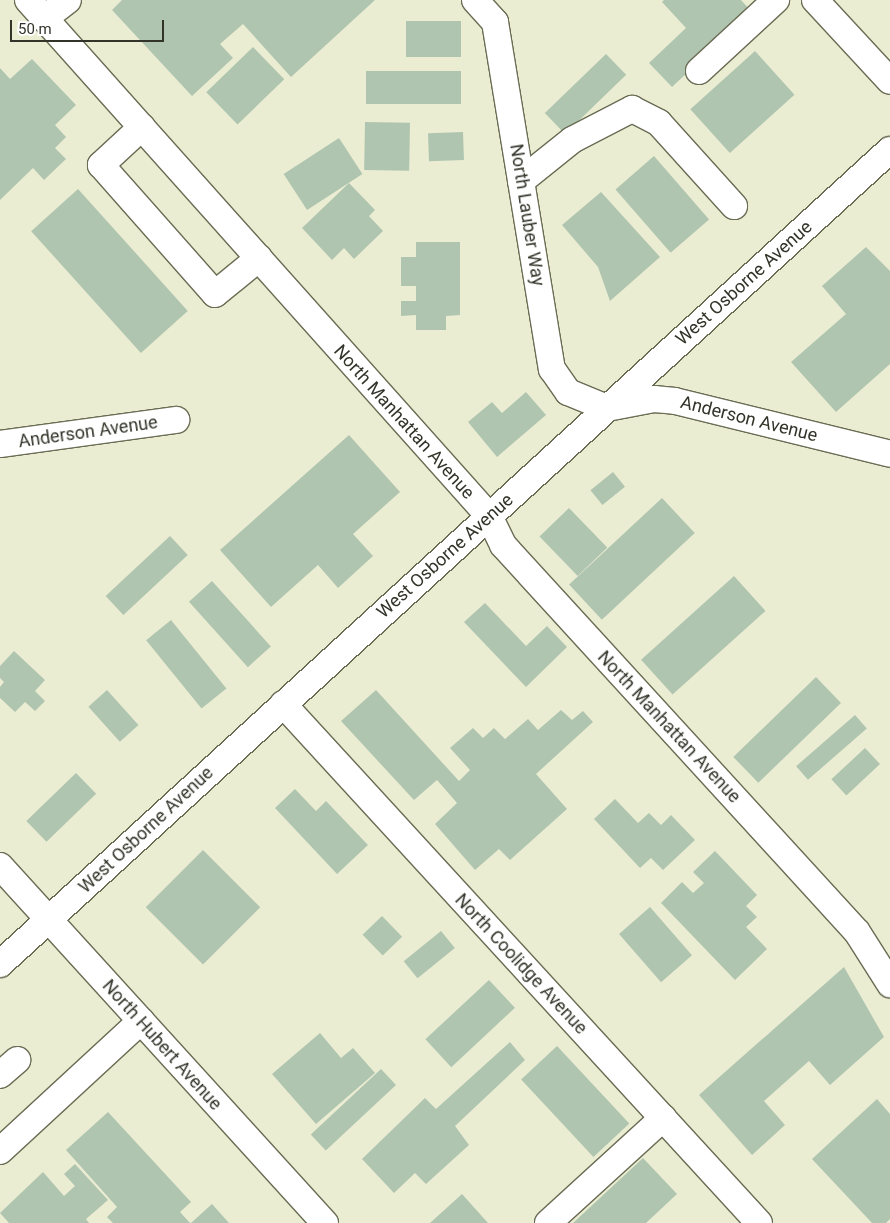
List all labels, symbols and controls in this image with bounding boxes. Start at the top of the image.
scale bar [12,10,166,42]
text: 50 m [18,20,52,38]
street label: North Lauber Way [505,142,549,288]
street label: West Osborne Avenue [671,216,817,350]
street label: North Manhattan Avenue [329,340,479,504]
street label: Anderson Avenue [678,392,820,446]
street label: Anderson Avenue [17,412,159,452]
street label: West Osborne Avenue [372,489,518,623]
street label: North Manhattan Avenue [593,647,745,807]
street label: West Osborne Avenue [74,762,218,898]
street label: North Coolidge Avenue [450,889,592,1039]
street label: North Hubert Avenue [98,975,226,1115]

